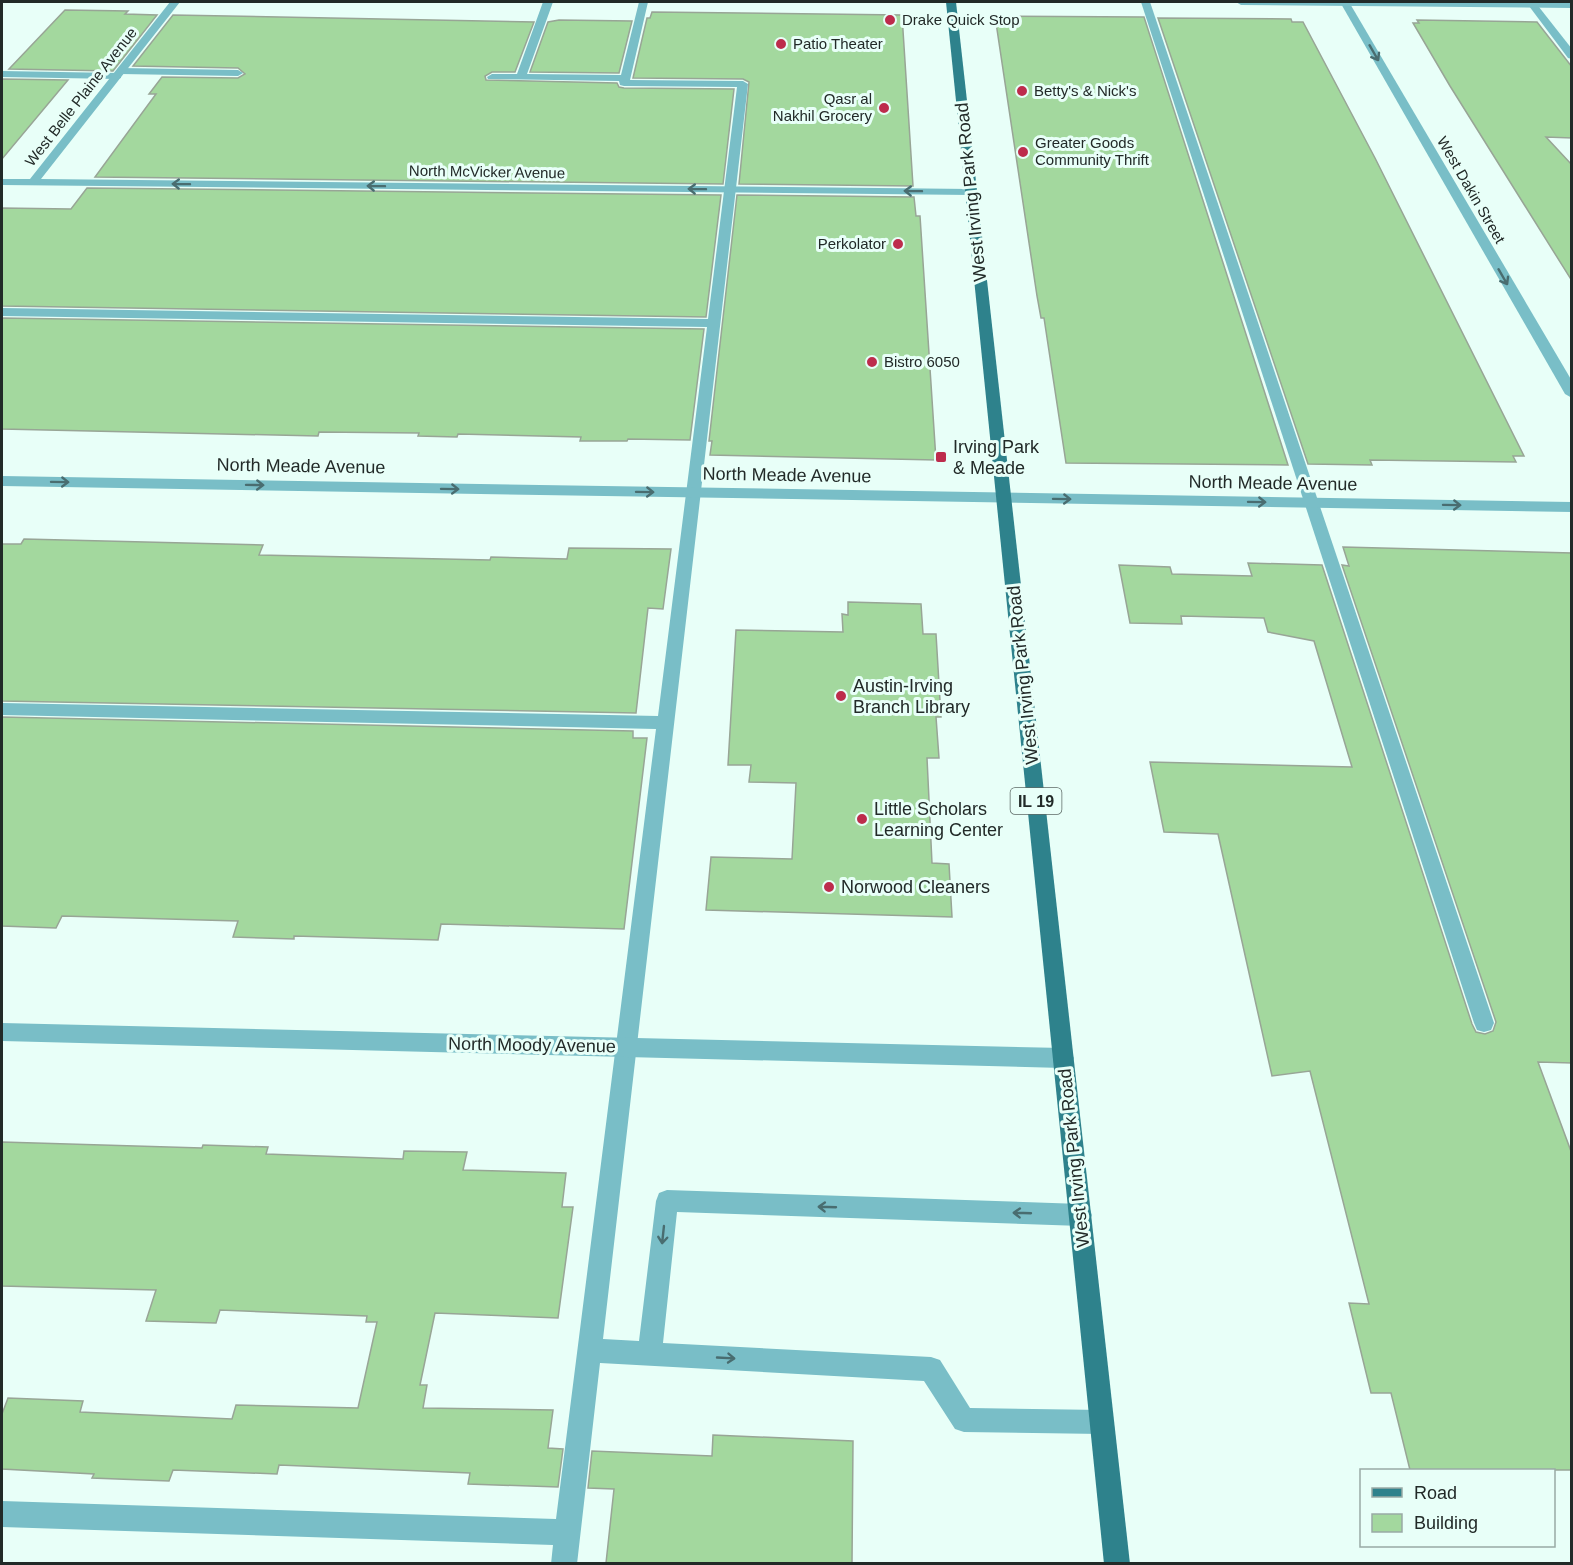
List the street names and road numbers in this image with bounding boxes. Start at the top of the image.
street label: West Belle Plaine Avenue [21,24,140,169]
street label: West Irving Park Road [952,102,990,282]
street label: West Dakin Street [1434,133,1509,247]
street label: North McVicker Avenue [409,162,565,181]
street label: North Meade Avenue [216,455,386,477]
street label: North Meade Avenue [702,464,872,486]
street label: North Meade Avenue [1188,472,1358,494]
street label: West Irving Park Road [1004,585,1042,765]
road number: IL 19 [1010,788,1062,814]
street label: North Moody Avenue [448,1034,616,1056]
street label: West Irving Park Road [1055,1068,1093,1248]

